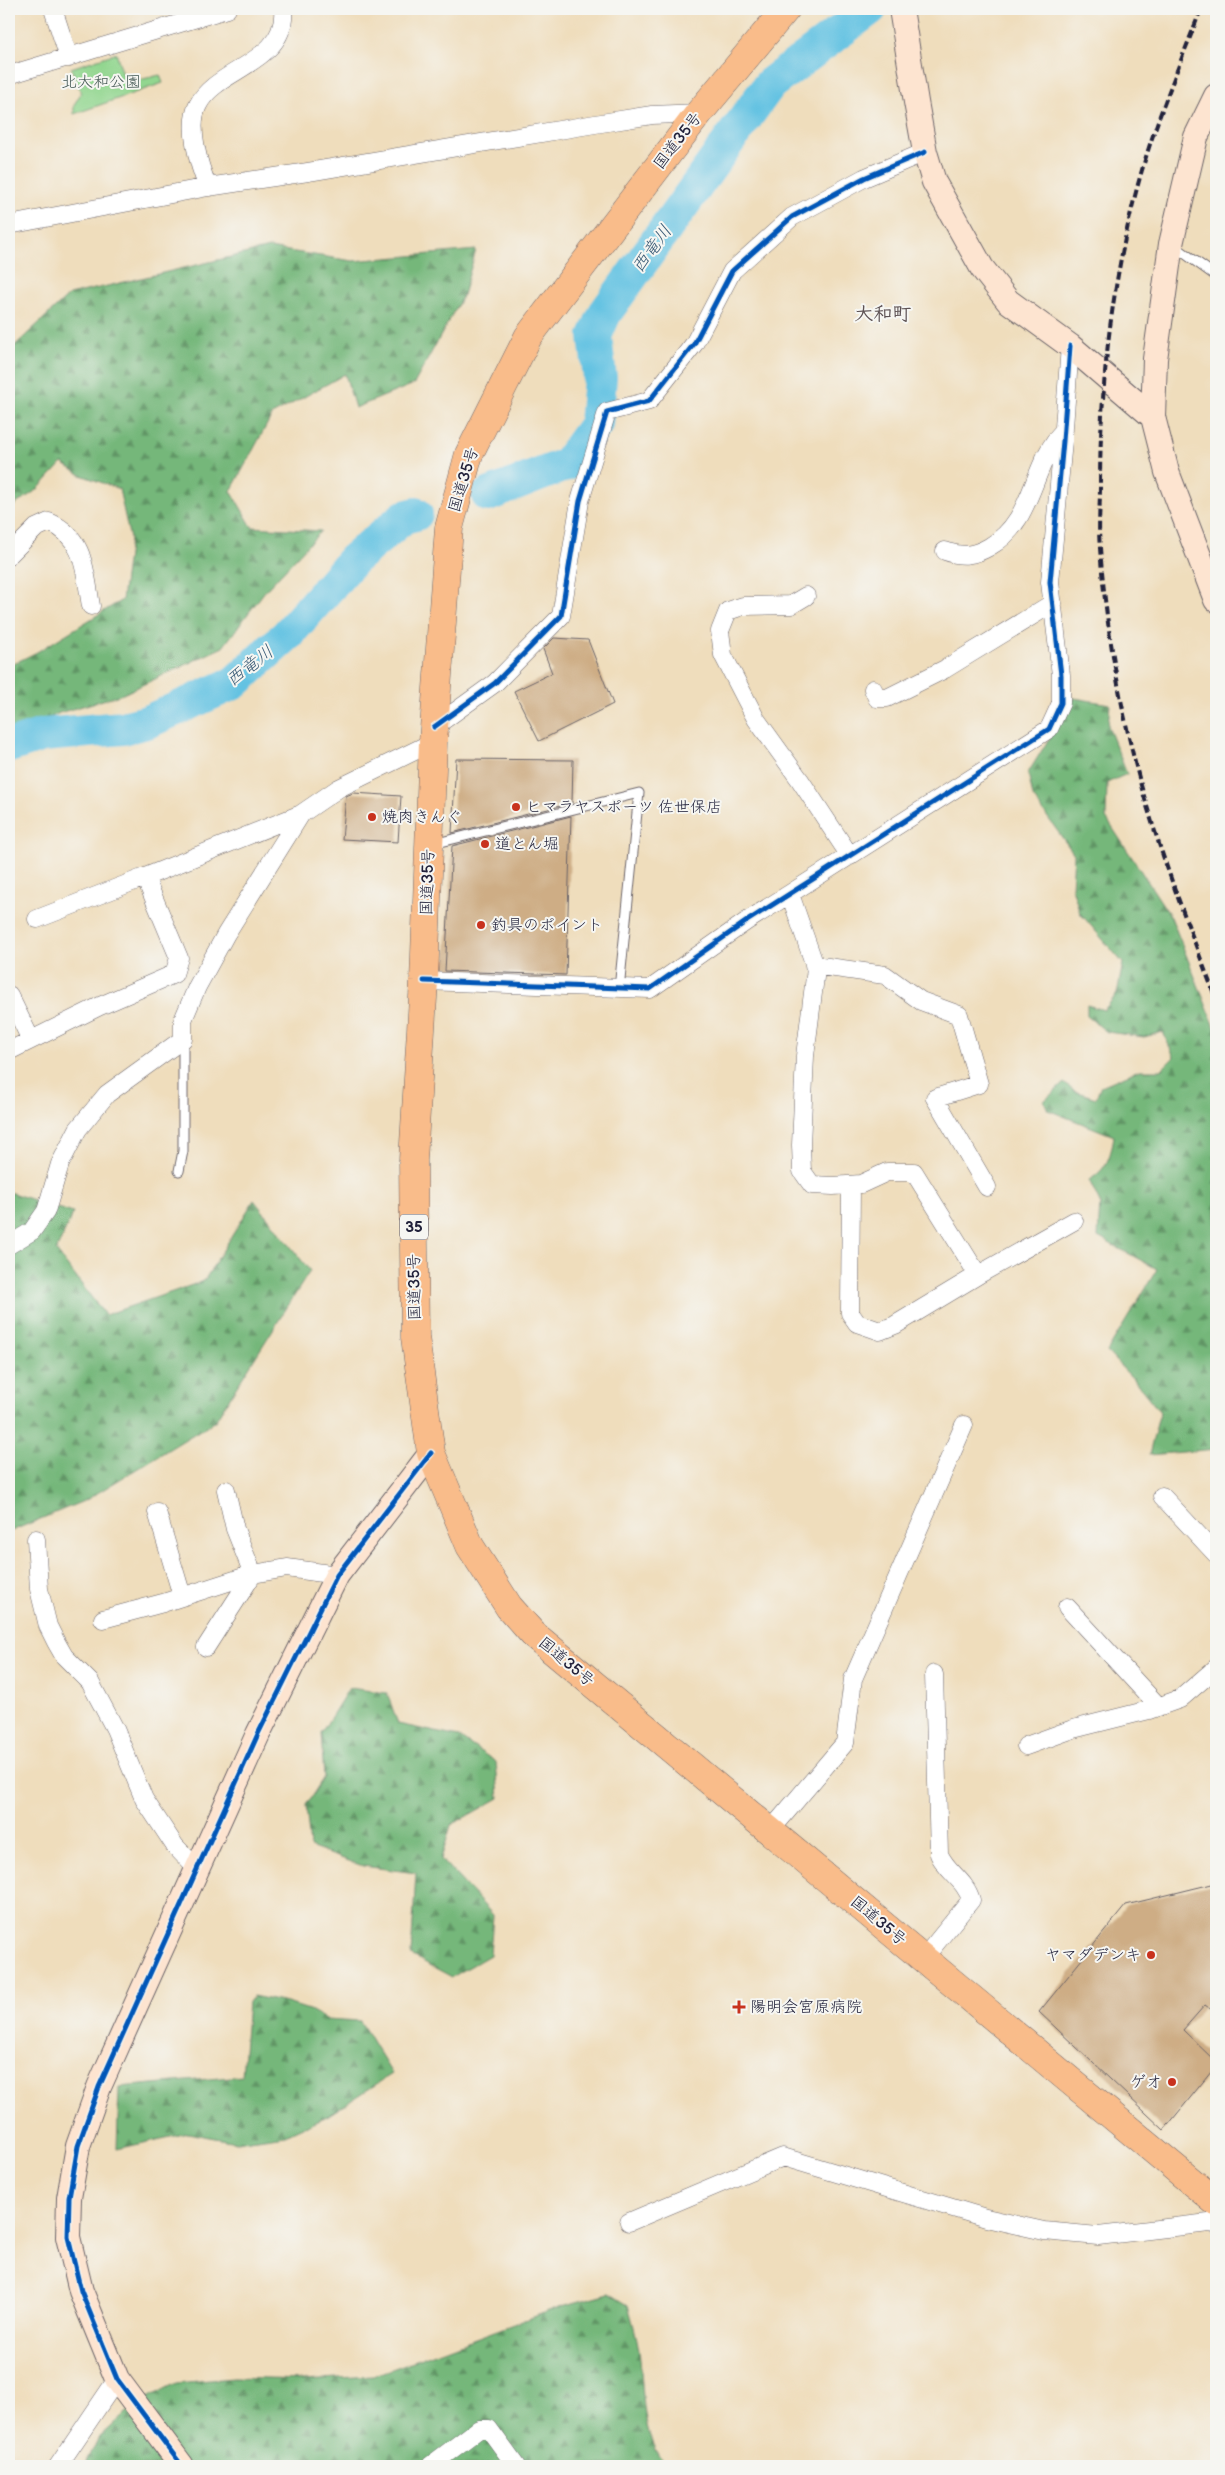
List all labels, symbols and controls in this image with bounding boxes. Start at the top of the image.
park label: 北大和公園 [61,73,141,92]
street label: 国道35号 [650,109,706,173]
water label: 西竜川 [628,221,676,277]
district label: 大和町 [854,303,912,326]
street label: 国道35号 [445,445,483,515]
water label: 西竜川 [222,641,278,691]
place label: ヒマラヤスポーツ 佐世保店 [526,798,722,817]
marker: ヒマラヤスポーツ 佐世保店 [510,801,522,813]
place label: 焼肉きんぐ [382,808,462,827]
marker: 焼肉きんぐ [366,811,378,823]
place label: 道とん堀 [495,835,559,854]
marker: 道とん堀 [479,838,491,850]
street label: 国道35号 [417,848,439,916]
place label: 釣具のポイント [491,916,603,935]
marker: 釣具のポイント [475,919,487,931]
road number: 35 [400,1214,428,1240]
street label: 国道35号 [405,1253,425,1321]
street label: 国道35号 [534,1633,598,1691]
street label: 国道35号 [846,1892,910,1950]
place label: ヤマダデンキ [1045,1946,1141,1965]
marker: ヤマダデンキ [1145,1949,1157,1961]
place label: 陽明会宮原病院 [750,1998,862,2017]
marker: 陽明会宮原病院 [732,2000,746,2014]
place label: ゲオ [1130,2073,1162,2092]
marker: ゲオ [1166,2076,1178,2088]

